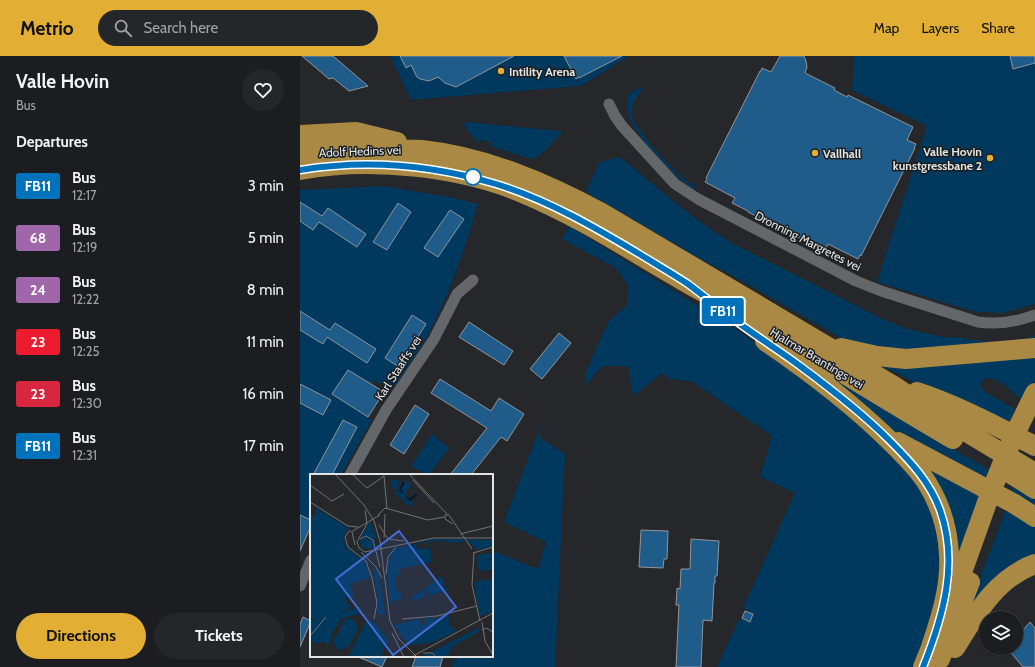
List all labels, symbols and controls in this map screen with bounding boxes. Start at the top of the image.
search box [98,10,378,46]
text: Metrio [20,17,74,40]
icon: search [112,17,134,39]
text: Search here [144,19,218,37]
text: Map [874,19,899,37]
text: Layers [921,19,959,37]
text: Share [981,19,1015,37]
place label: Intility Arena [509,64,575,79]
marker: Intility Arena [496,66,506,76]
button: heart [242,69,284,111]
text: Valle Hovin [16,70,109,93]
text: Bus [16,97,36,113]
text: Departures [16,133,88,151]
street label: Adolf Hedins vei [318,142,402,160]
place label: Valle Hovin kunstgressbane 2 [893,144,982,173]
place label: Vallhall [823,146,861,161]
marker: Vallhall [810,148,820,158]
marker: Valle Hovin kunstgressbane 2 [985,153,995,163]
unlabelled marker [464,168,482,186]
text: Bus [72,169,96,187]
text: FB11 [25,177,51,195]
text: 3 min [248,177,284,195]
text: 12:17 [72,187,97,203]
street label: Dronning Margretes vei [752,208,864,274]
text: Bus [72,221,96,239]
text: 68 [30,229,46,247]
text: 5 min [248,229,284,247]
text: 12:19 [72,239,97,255]
text: Bus [72,273,96,291]
text: 24 [30,281,46,299]
text: 8 min [247,281,284,299]
text: 12:22 [72,291,99,307]
line badge: FB11 [695,298,751,324]
text: FB11 [710,302,736,320]
street label: Hjalmar Brantings vei [767,324,867,392]
text: Bus [72,325,96,343]
text: 23 [31,333,45,351]
text: 11 min [246,333,284,351]
street label: Karl Staaffs vei [371,333,425,403]
text: 12:25 [72,343,100,359]
text: Bus [72,377,96,395]
text: 23 [31,385,45,403]
text: 16 min [242,385,284,403]
text: 12:30 [72,395,102,411]
text: Bus [72,429,96,447]
text: FB11 [25,437,51,455]
text: 17 min [243,437,284,455]
text: 12:31 [72,447,97,463]
inset map [310,474,493,657]
map controls [979,611,1023,655]
button: layers [979,611,1023,655]
button: Directions [16,613,146,659]
button: Tickets [154,613,284,659]

